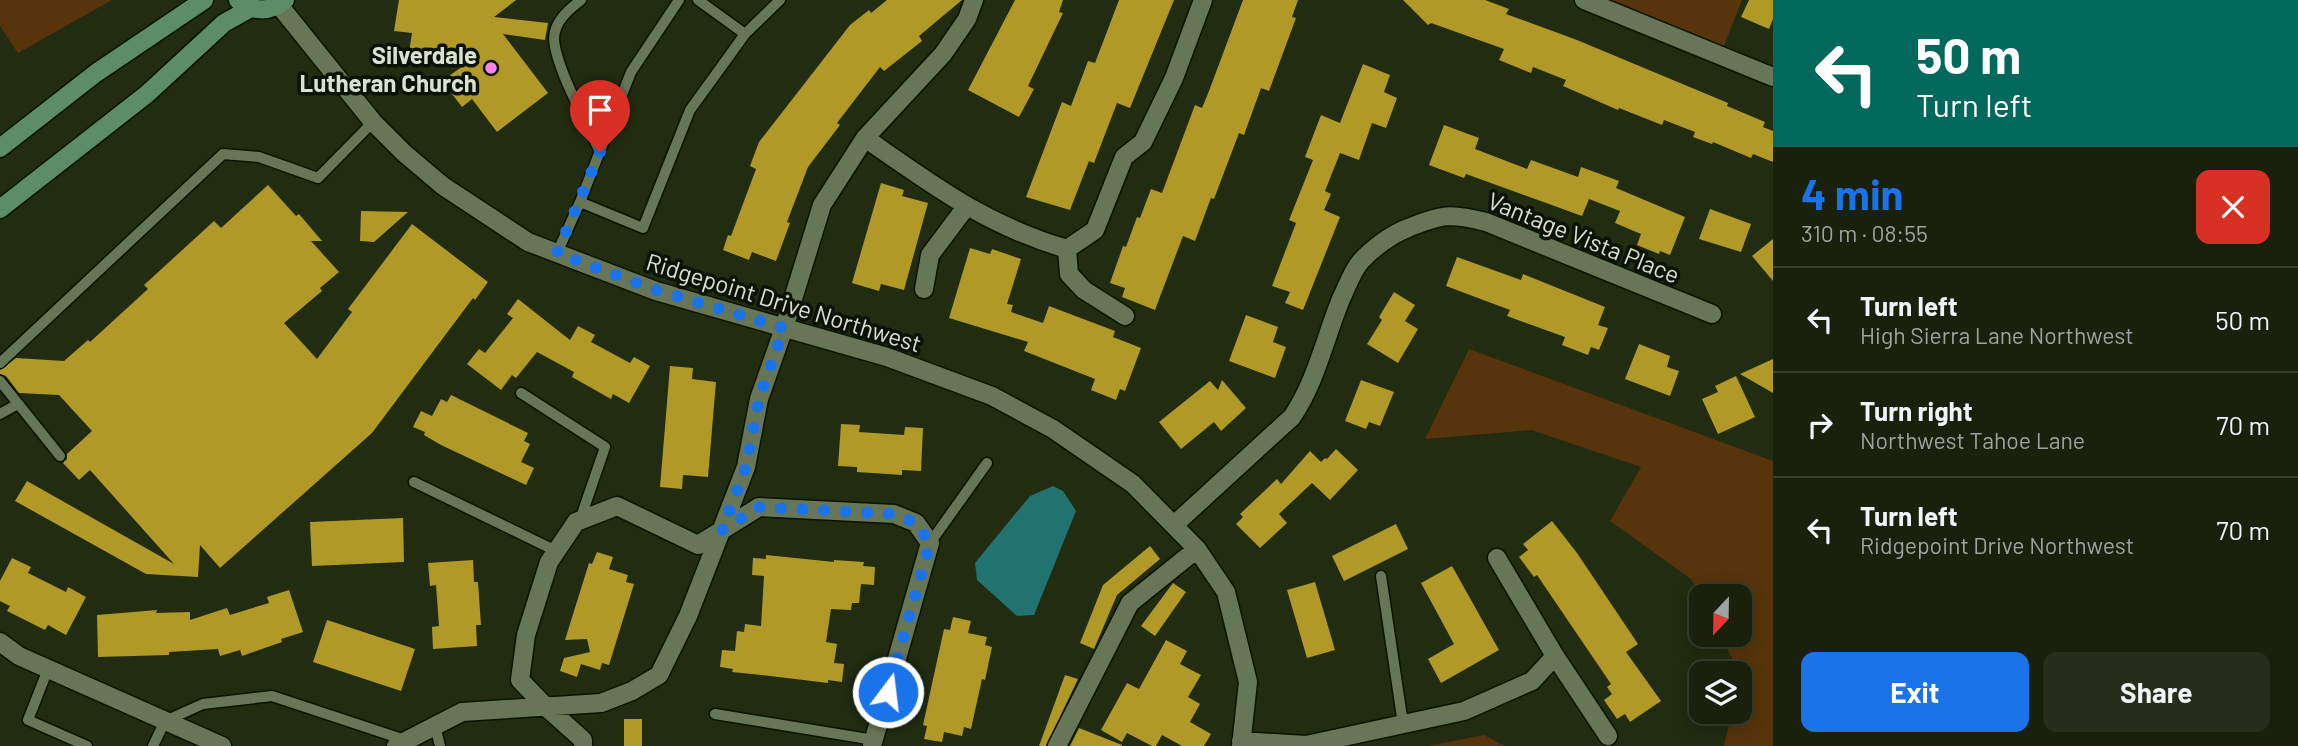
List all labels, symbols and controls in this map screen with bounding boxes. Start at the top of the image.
text: 50 m [1916,25,2021,84]
icon: left [1801,28,1892,119]
place label: Silverdale Lutheran Church [300,40,477,97]
marker: Silverdale Lutheran Church [483,60,499,76]
pin [570,80,630,152]
text: Turn left [1916,85,2033,123]
icon: arrive [581,91,619,129]
text: 4 min [1801,168,1904,218]
button: close [2196,170,2270,244]
street label: Vantage Vista Place [1484,185,1684,289]
text: 310 m · 08:55 [1801,219,1928,247]
street label: Ridgepoint Drive Northwest [643,246,925,358]
text: Turn left [1860,290,1958,321]
icon: left [1801,301,1839,339]
text: 50 m [2215,304,2270,335]
text: High Sierra Lane Northwest [1860,321,2134,349]
text: Turn right [1860,395,1973,426]
icon: right [1801,406,1839,444]
text: 70 m [2216,409,2270,440]
text: Northwest Tahoe Lane [1860,426,2085,454]
text: Turn left [1860,500,1958,531]
icon: left [1801,511,1839,549]
text: 70 m [2216,514,2270,545]
text: Ridgepoint Drive Northwest [1860,531,2134,559]
north arrow [1689,584,1752,648]
map controls [1689,584,1752,724]
button: Exit [1801,652,2029,732]
button: Share [2043,652,2270,732]
position arrow [851,655,925,729]
button: layers [1689,661,1752,724]

